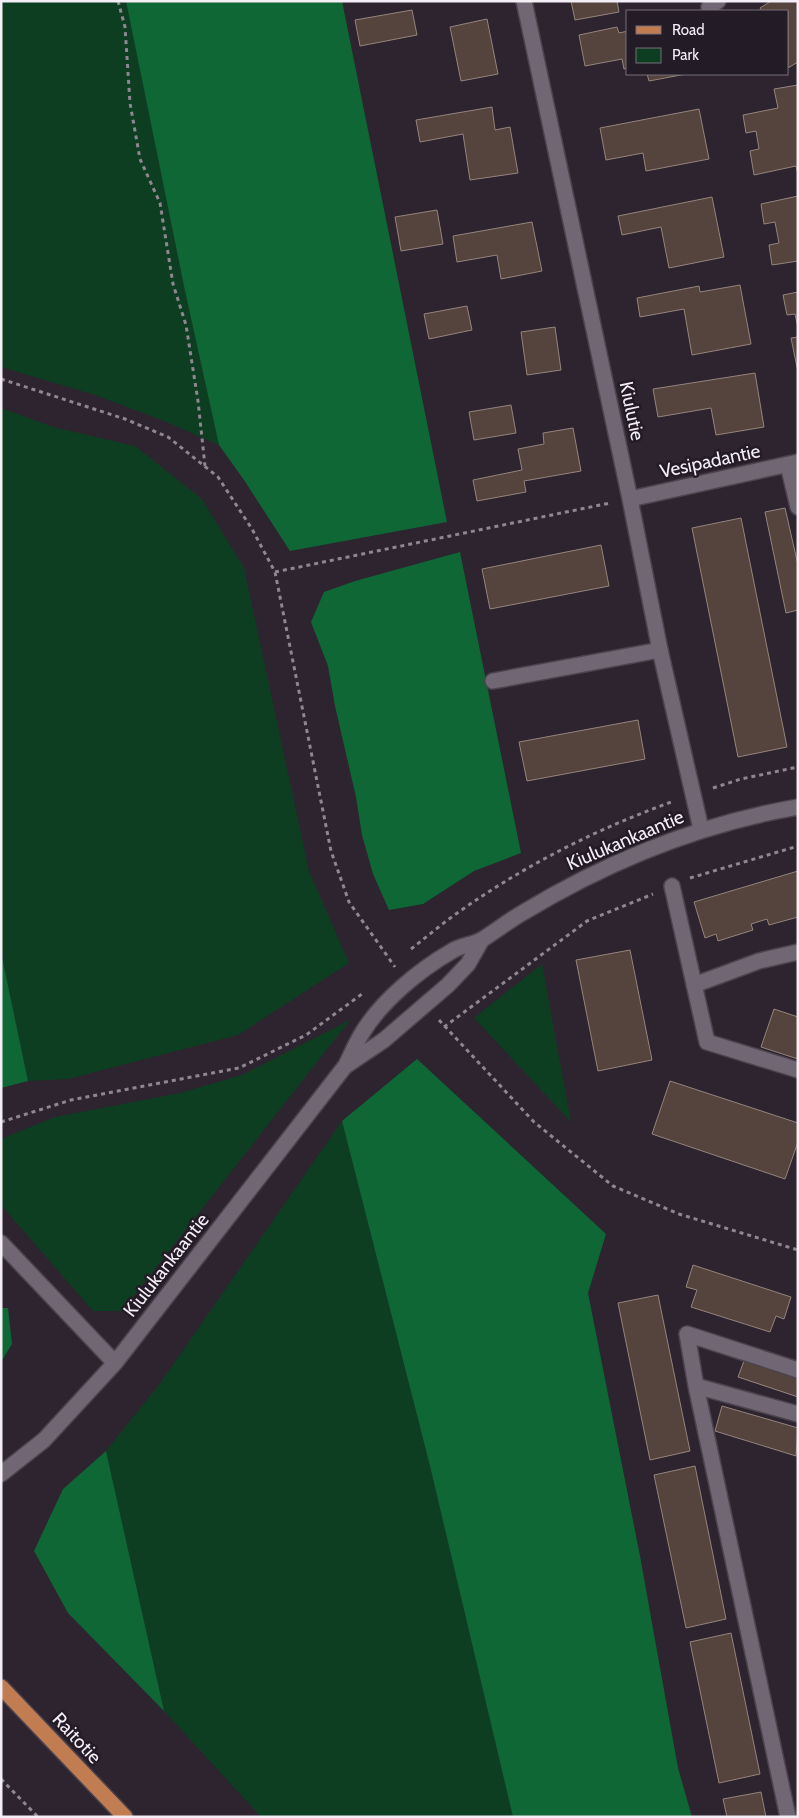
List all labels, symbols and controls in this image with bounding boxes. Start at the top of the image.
legend [626,10,789,75]
text: Road [672,21,705,39]
text: Park [672,46,699,64]
street label: Kiulutie [615,379,650,443]
street label: Vesipadantie [658,439,763,483]
street label: Kiulukankaantie [563,805,687,875]
street label: Kiulukankaantie [118,1208,214,1321]
street label: Raitotie [48,1708,106,1768]

